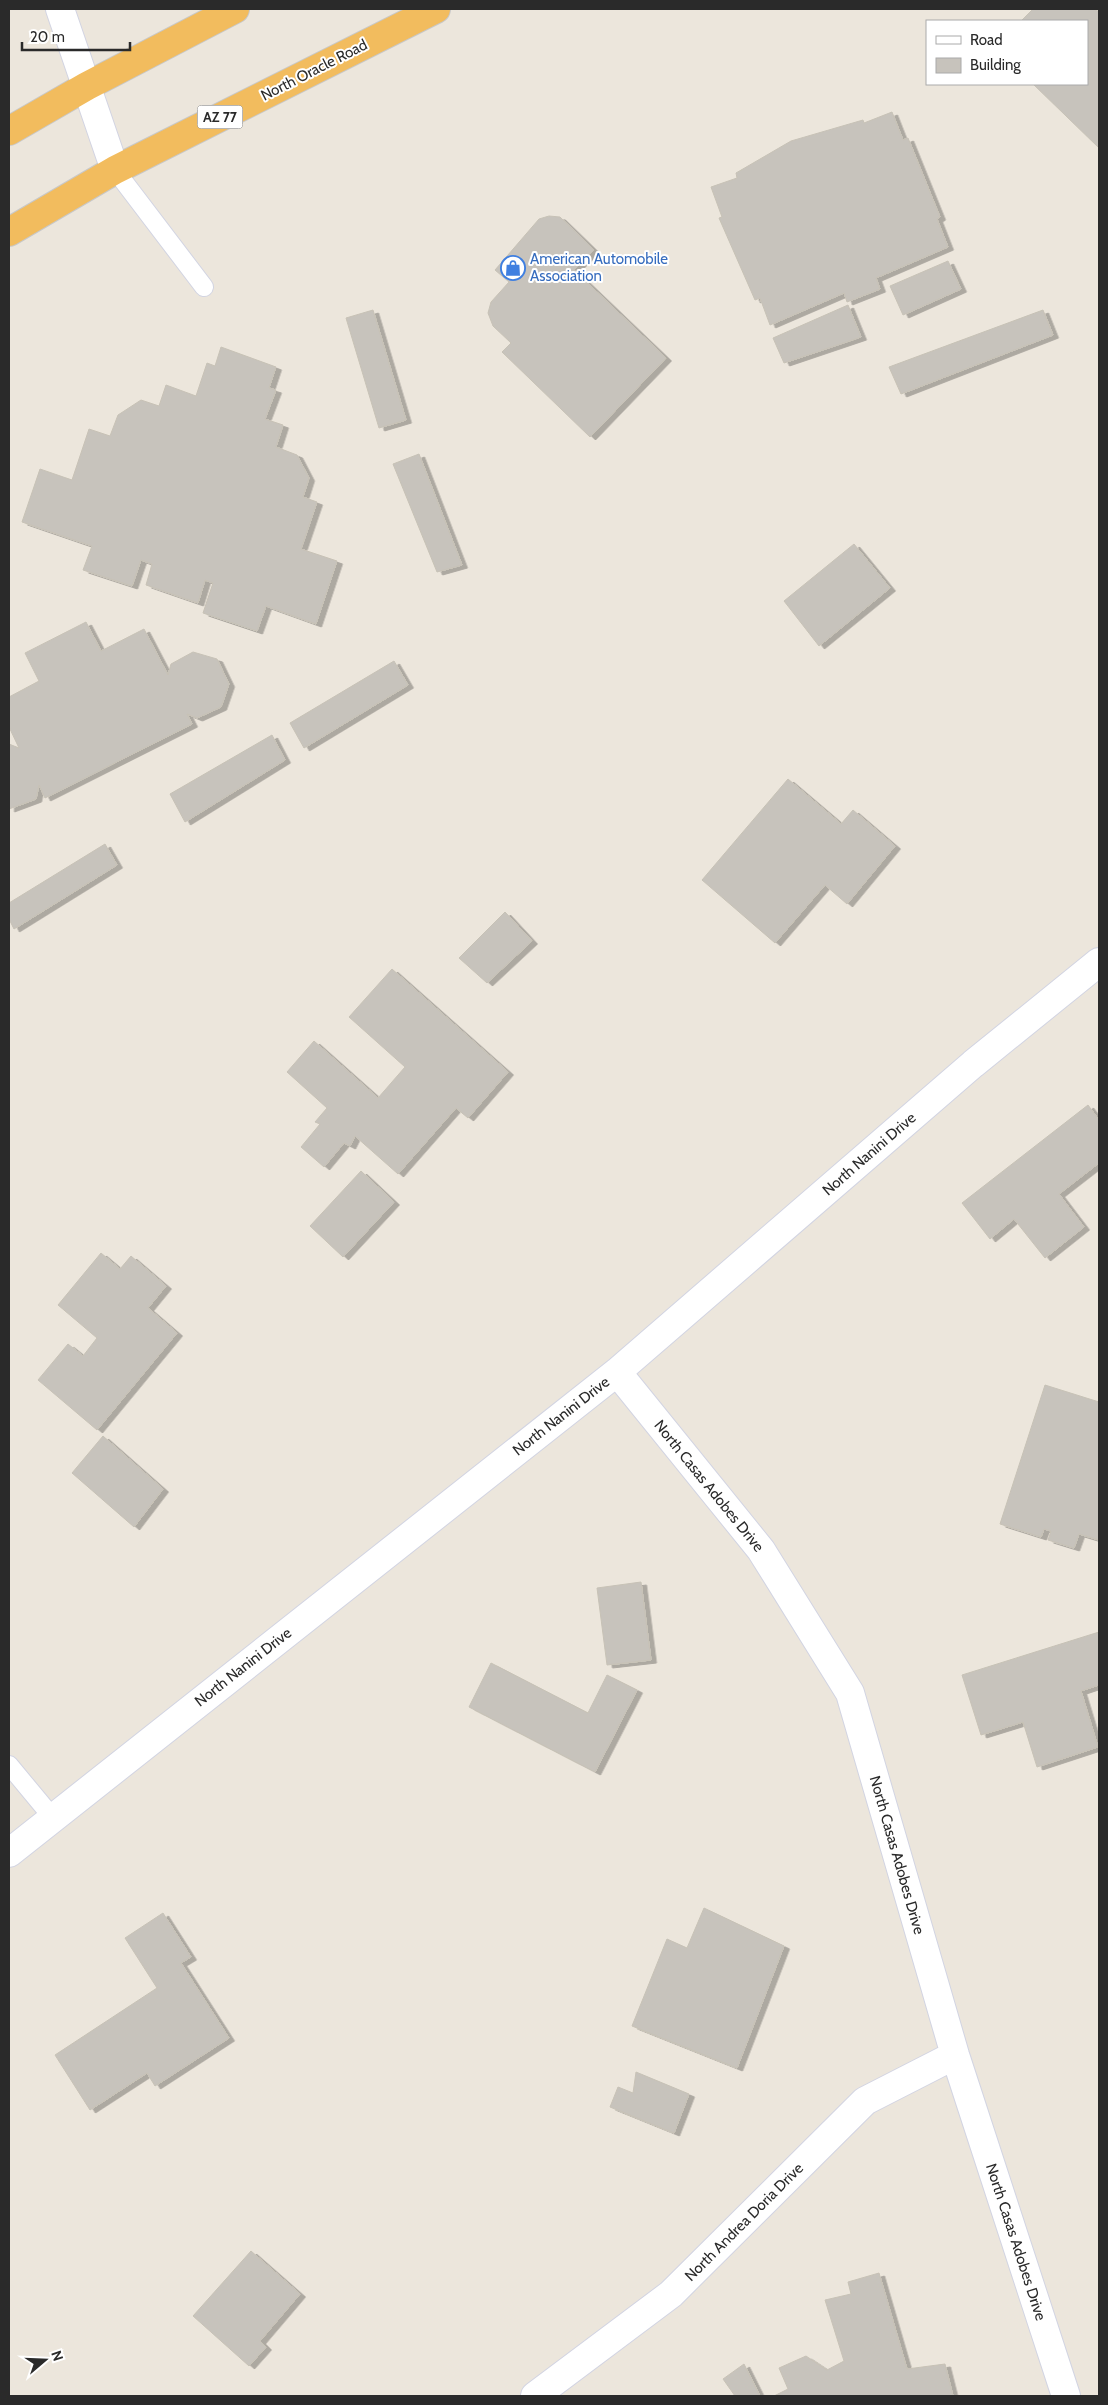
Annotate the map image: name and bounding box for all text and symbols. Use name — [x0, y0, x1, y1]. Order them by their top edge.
scale bar — [22, 20, 130, 52]
legend — [926, 20, 1088, 85]
text: 20 m — [30, 28, 65, 46]
text: Road — [970, 31, 1003, 49]
street label: North Oracle Road — [258, 35, 370, 105]
text: Building — [970, 56, 1021, 74]
road number: AZ 77 — [198, 105, 242, 128]
place label: American Automobile Association — [530, 250, 668, 285]
shop icon: American Automobile Association — [500, 255, 526, 281]
street label: North Nanini Drive — [819, 1108, 920, 1199]
street label: North Nanini Drive — [509, 1372, 613, 1459]
street label: North Casas Adobes Drive — [650, 1417, 768, 1556]
street label: North Nanini Drive — [191, 1623, 295, 1710]
street label: North Casas Adobes Drive — [866, 1774, 928, 1937]
street label: North Andrea Doria Drive — [681, 2159, 807, 2285]
street label: North Casas Adobes Drive — [982, 2161, 1050, 2323]
north arrow — [20, 2335, 70, 2385]
text: N — [47, 2348, 67, 2363]

